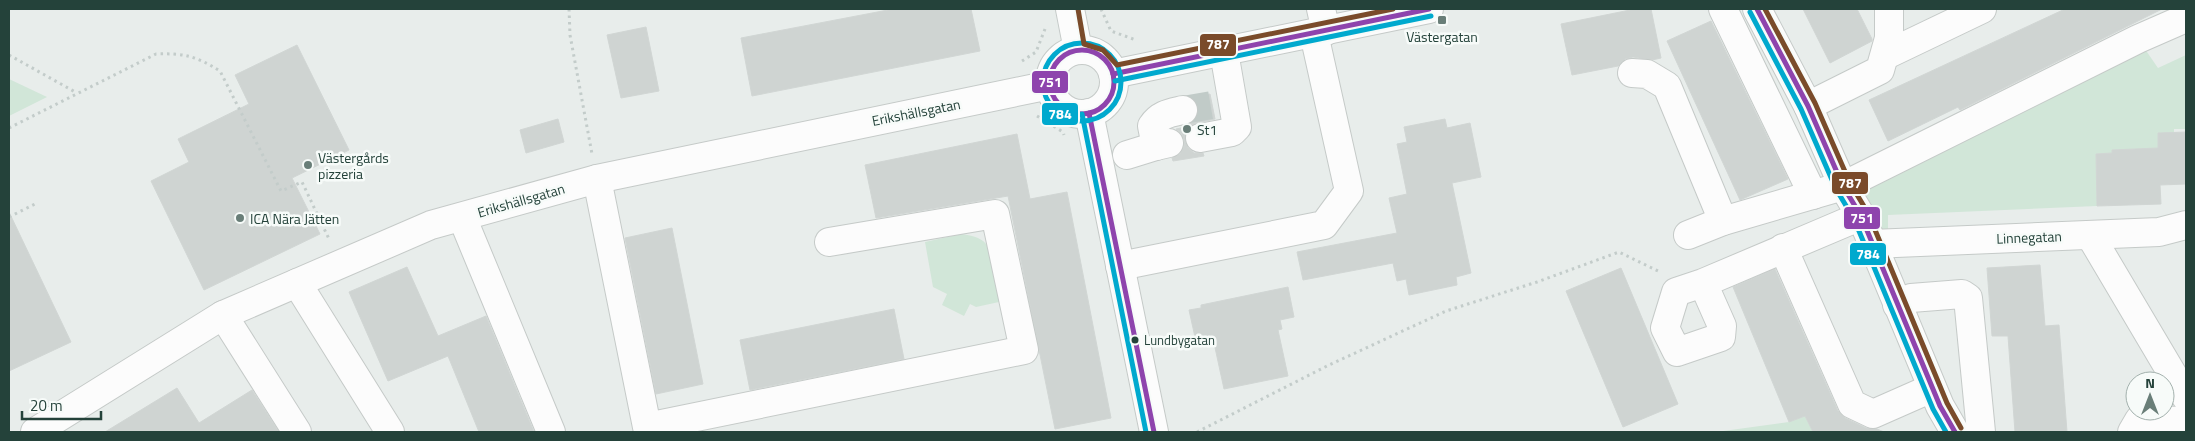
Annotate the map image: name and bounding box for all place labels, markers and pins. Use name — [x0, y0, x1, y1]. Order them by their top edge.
marker: Västergatan — [1436, 14, 1448, 26]
place label: Västergatan — [1406, 26, 1478, 47]
place label: St1 — [1197, 119, 1217, 140]
marker: St1 — [1181, 123, 1193, 135]
place label: Västergårds pizzeria — [318, 147, 389, 184]
marker: Västergårds pizzeria — [302, 159, 314, 171]
place label: ICA Nära Jätten — [250, 208, 339, 229]
marker: ICA Nära Jätten — [234, 212, 246, 224]
place label: Lundbygatan — [1144, 330, 1215, 350]
marker: Lundbygatan — [1130, 335, 1140, 345]

